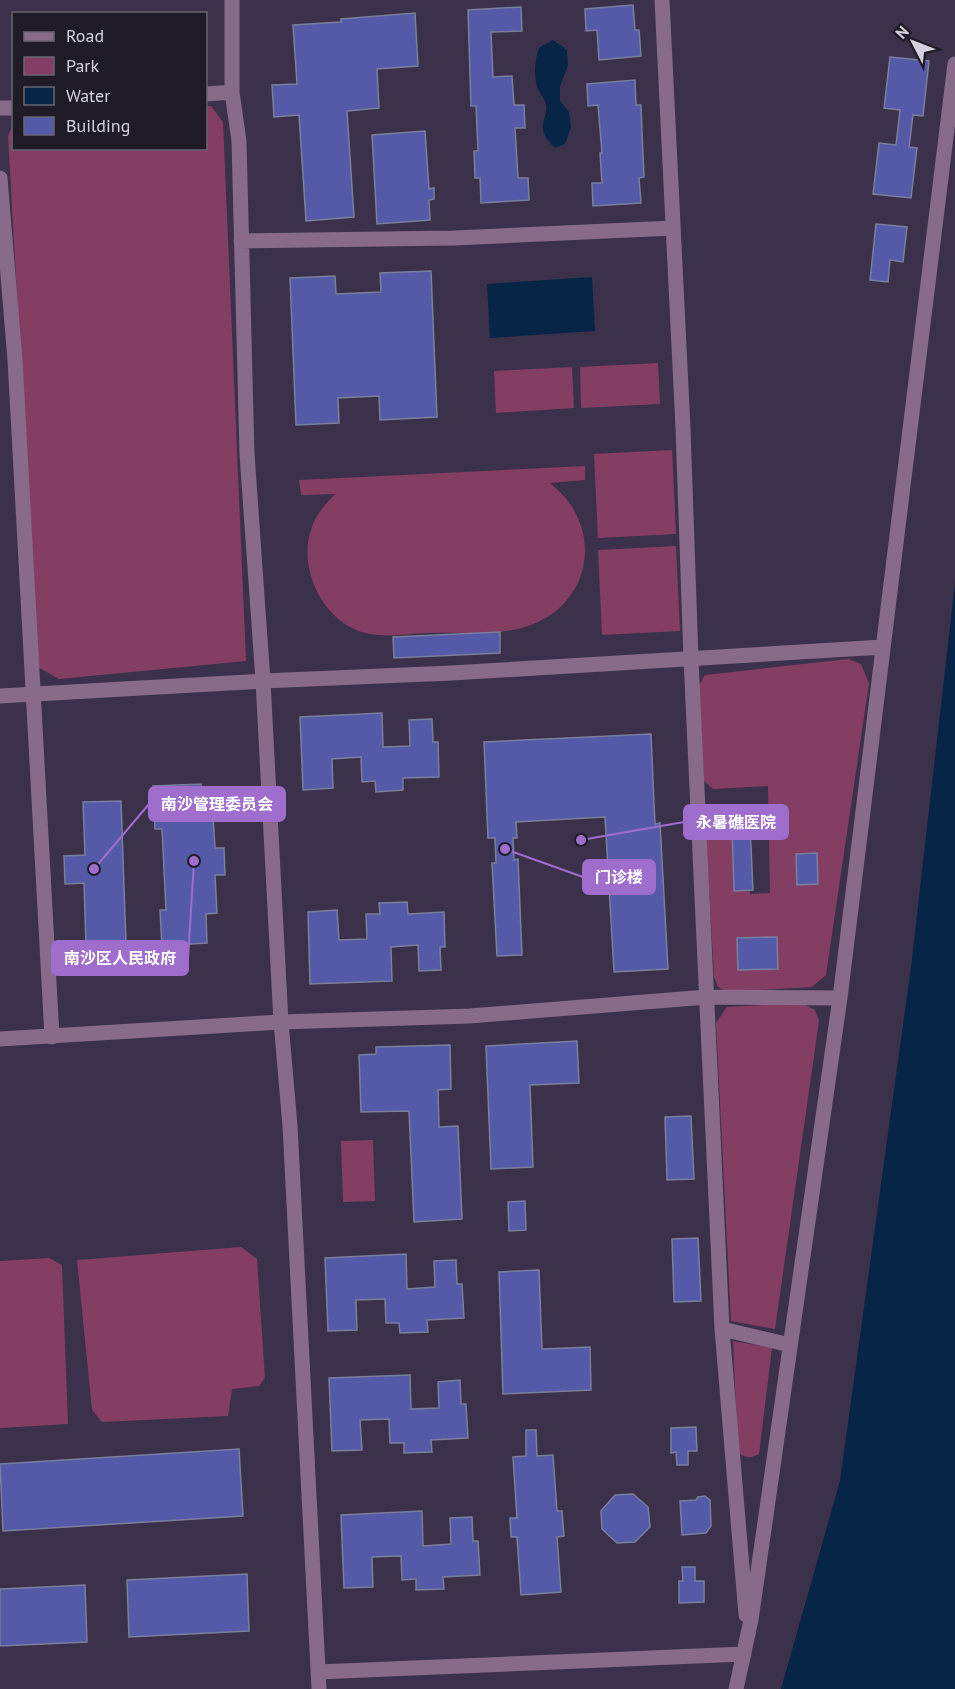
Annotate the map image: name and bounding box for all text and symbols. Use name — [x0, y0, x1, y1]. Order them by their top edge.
legend — [12, 12, 207, 150]
north arrow — [883, 12, 943, 72]
text: N — [891, 21, 913, 43]
text: Road — [66, 24, 104, 47]
text: Park — [66, 54, 99, 77]
text: Water — [66, 84, 110, 107]
text: Building — [66, 114, 130, 137]
callout: 南沙管理委员会 — [149, 787, 285, 821]
text: 南沙管理委员会 — [161, 794, 273, 814]
callout: 永暑礁医院 — [684, 805, 788, 839]
text: 永暑礁医院 — [696, 812, 776, 832]
callout: 门诊楼 — [583, 860, 655, 894]
text: 门诊楼 — [595, 867, 643, 887]
callout: 南沙区人民政府 — [52, 941, 188, 975]
text: 南沙区人民政府 — [64, 948, 176, 968]

